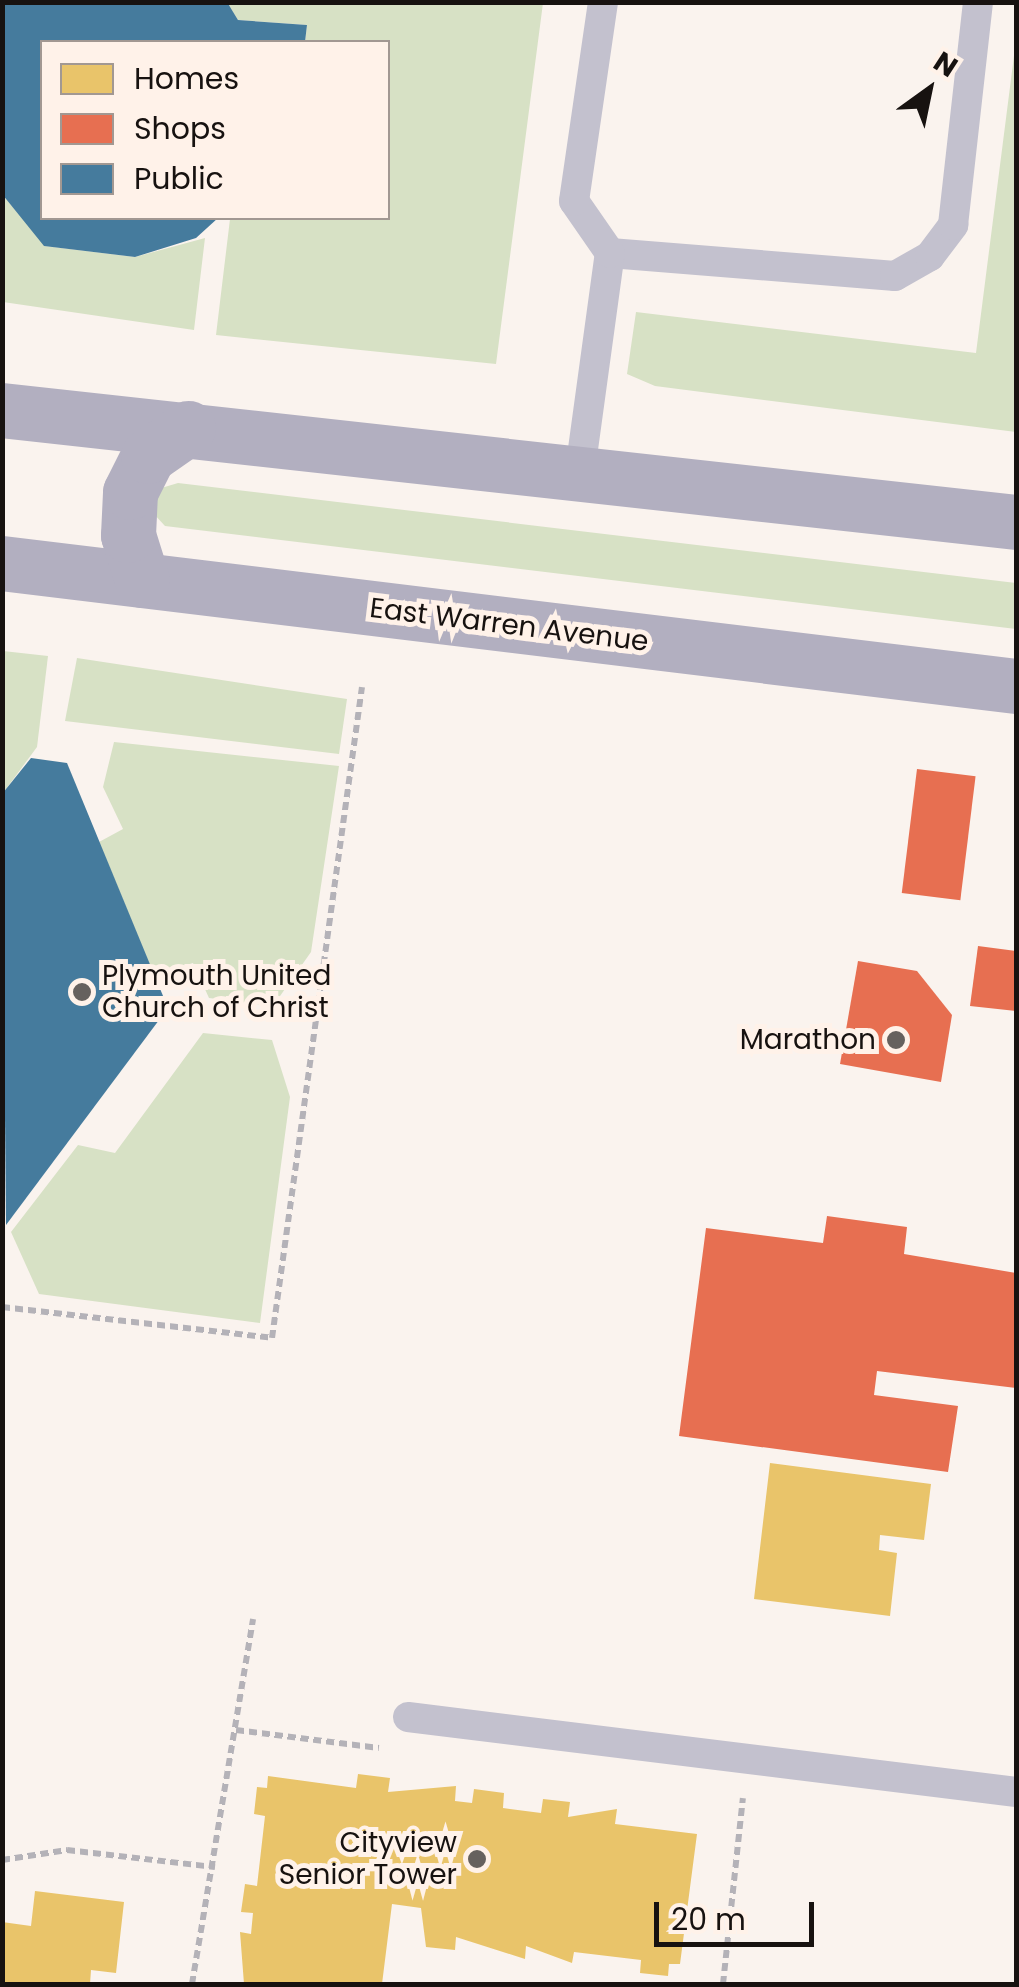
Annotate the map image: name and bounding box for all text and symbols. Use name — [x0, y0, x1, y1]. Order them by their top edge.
legend — [40, 40, 390, 220]
north arrow — [879, 40, 979, 140]
text: N — [926, 42, 965, 87]
text: Homes — [134, 57, 239, 100]
text: Shops — [134, 107, 226, 150]
text: Public — [134, 157, 224, 200]
street label: East Warren Avenue — [368, 591, 650, 659]
place label: Plymouth United Church of Christ — [102, 959, 331, 1025]
marker: Plymouth United Church of Christ — [71, 981, 93, 1003]
place label: Marathon — [740, 1023, 876, 1057]
marker: Marathon — [885, 1029, 907, 1051]
place label: Cityview Senior Tower — [279, 1826, 457, 1892]
marker: Cityview Senior Tower — [466, 1848, 488, 1870]
scale bar — [659, 1882, 819, 1944]
text: 20 m — [671, 1898, 746, 1941]

